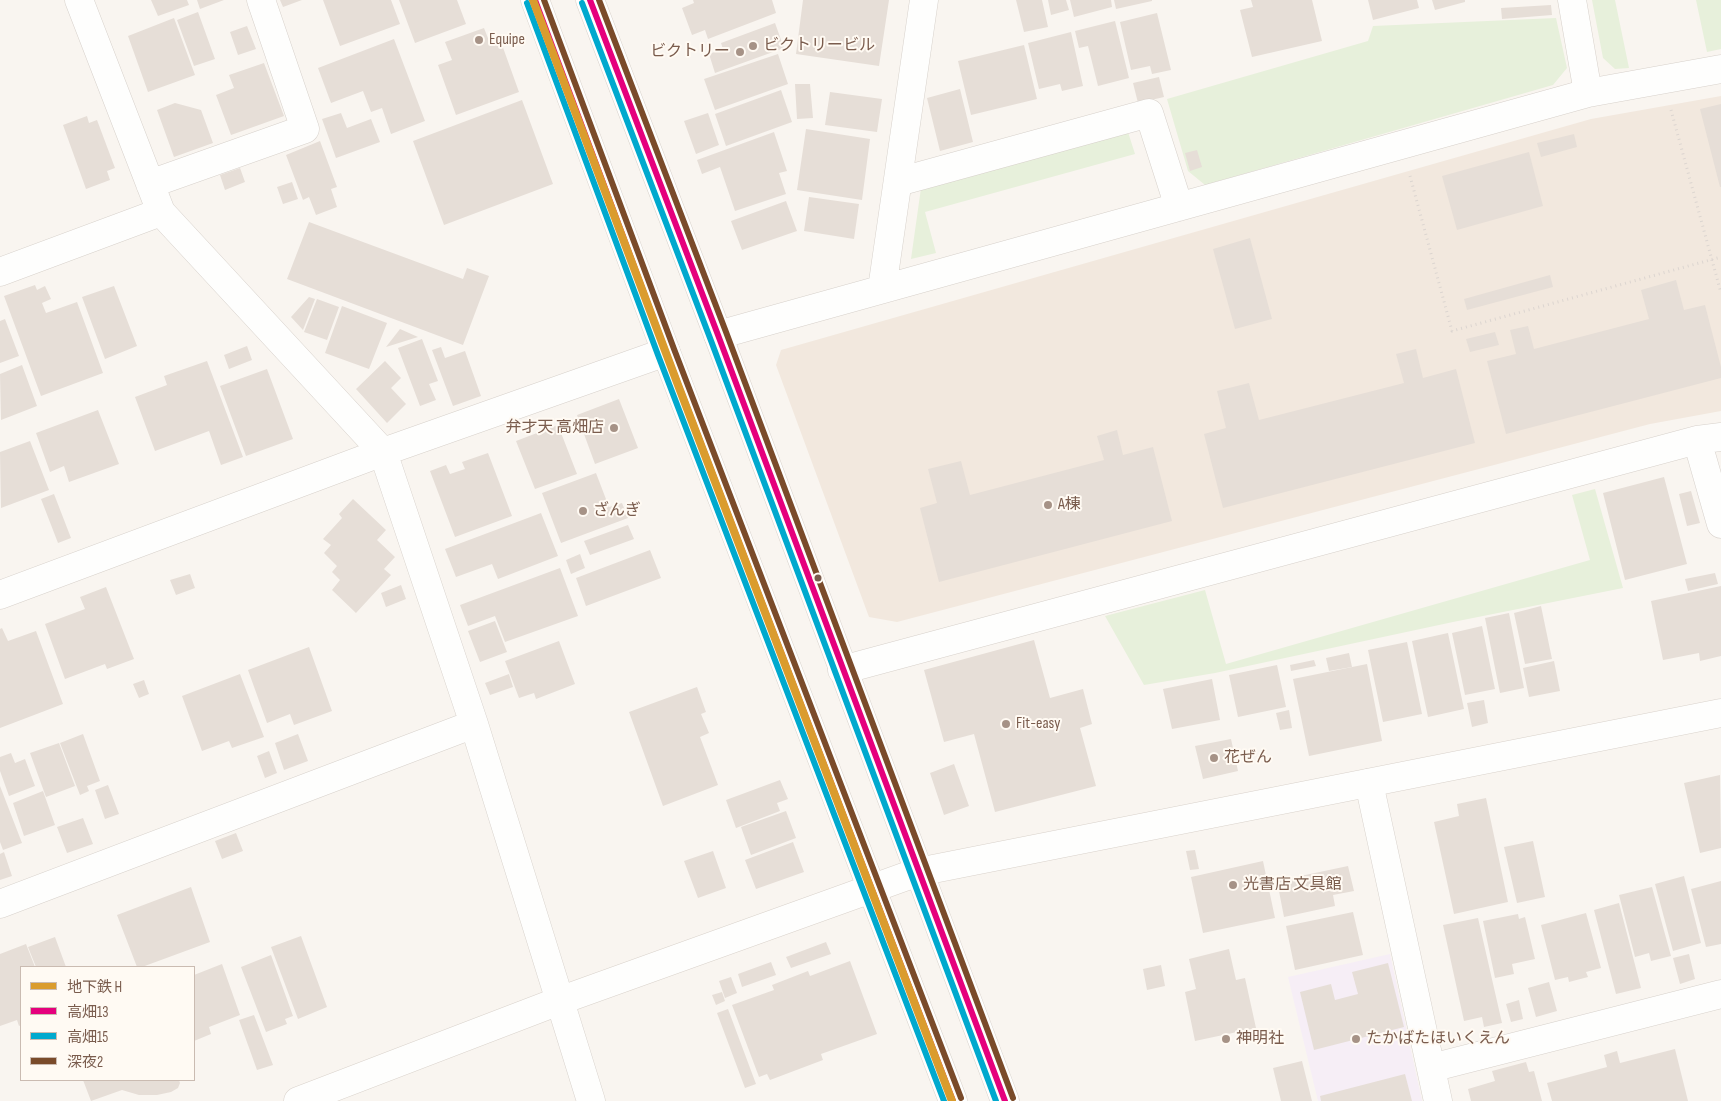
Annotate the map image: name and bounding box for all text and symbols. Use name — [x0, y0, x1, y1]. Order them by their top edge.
place label: Equipe — [489, 30, 525, 50]
marker: Equipe — [473, 34, 485, 46]
place label: ビクトリービル — [763, 36, 875, 56]
marker: ビクトリービル — [747, 40, 759, 52]
place label: ビクトリー — [650, 42, 730, 62]
marker: ビクトリー — [734, 46, 746, 58]
place label: 弁才天 高畑店 — [505, 418, 604, 438]
marker: 弁才天 高畑店 — [608, 422, 620, 434]
place label: A棟 — [1058, 495, 1081, 515]
marker: A棟 — [1042, 499, 1054, 511]
place label: ざんぎ — [593, 501, 641, 521]
marker: ざんぎ — [577, 505, 589, 517]
unlabelled marker — [813, 573, 823, 583]
place label: Fit-easy — [1016, 714, 1060, 734]
marker: Fit-easy — [1000, 718, 1012, 730]
place label: 花ぜん — [1224, 748, 1272, 768]
marker: 花ぜん — [1208, 752, 1220, 764]
place label: 光書店 文具館 — [1243, 875, 1342, 895]
marker: 光書店 文具館 — [1227, 879, 1239, 891]
legend — [20, 966, 195, 1081]
text: 地下鉄 H — [67, 978, 122, 997]
text: 高畑13 — [67, 1003, 109, 1022]
text: 高畑15 — [67, 1028, 108, 1047]
place label: 神明社 — [1236, 1029, 1284, 1049]
place label: たかばたほいくえん — [1366, 1029, 1510, 1049]
marker: 神明社 — [1220, 1033, 1232, 1045]
marker: たかばたほいくえん — [1350, 1033, 1362, 1045]
text: 深夜2 — [67, 1053, 103, 1072]

